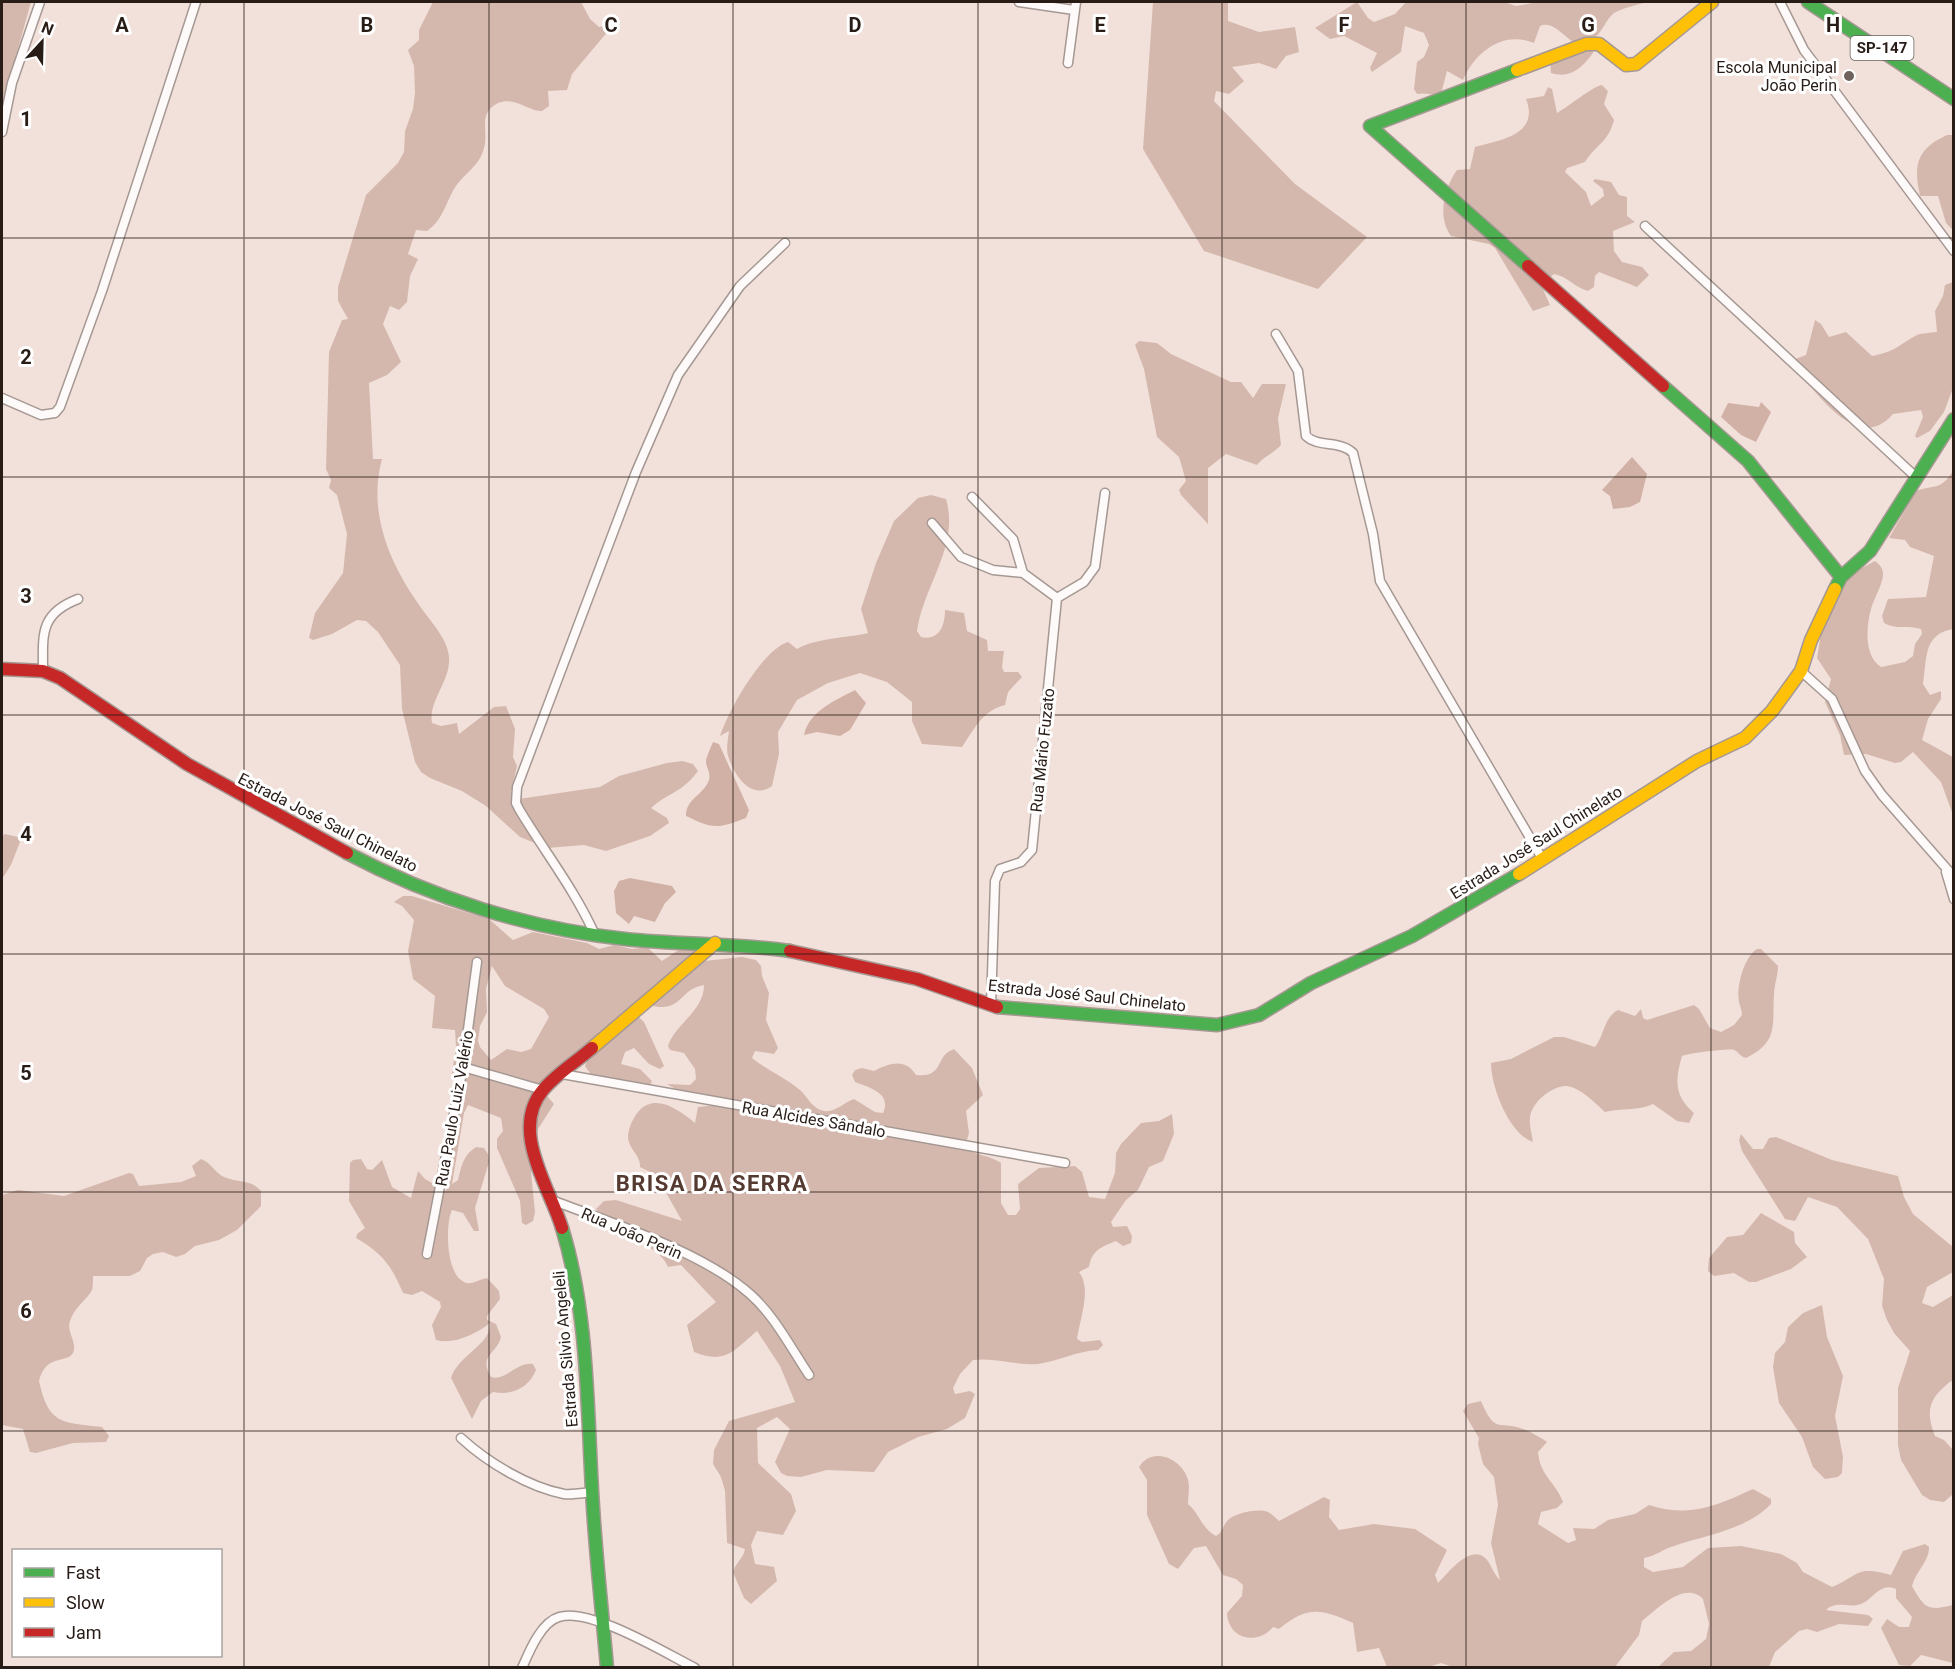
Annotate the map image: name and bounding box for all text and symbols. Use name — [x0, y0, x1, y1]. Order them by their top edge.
north arrow — [12, 12, 72, 72]
text: A — [115, 13, 129, 37]
text: B — [361, 13, 373, 37]
text: C — [604, 13, 618, 37]
text: D — [849, 13, 862, 37]
text: E — [1094, 13, 1106, 37]
text: F — [1339, 13, 1350, 37]
text: G — [1581, 13, 1595, 37]
text: H — [1826, 13, 1840, 37]
text: N — [39, 18, 56, 39]
road number: SP-147 — [1850, 36, 1914, 60]
place label: Escola Municipal João Perin — [1716, 58, 1837, 95]
marker: Escola Municipal João Perin — [1842, 69, 1856, 83]
text: 1 — [20, 107, 32, 131]
text: 2 — [20, 345, 32, 369]
text: 3 — [20, 584, 32, 608]
street label: Rua Mário Fuzato — [1027, 687, 1058, 813]
street label: Estrada José Saul Chinelato — [235, 769, 421, 876]
street label: Estrada José Saul Chinelato — [1447, 782, 1626, 903]
text: 4 — [20, 822, 32, 846]
street label: Estrada José Saul Chinelato — [987, 976, 1187, 1015]
street label: Rua Paulo Luiz Valério — [431, 1029, 478, 1188]
text: 5 — [20, 1061, 32, 1085]
street label: Rua Alcides Sândalo — [741, 1098, 887, 1141]
district label: BRISA DA SERRA — [616, 1171, 808, 1196]
street label: Rua João Perin — [579, 1204, 685, 1263]
street label: Estrada Silvio Angeleli — [549, 1270, 582, 1428]
text: 6 — [20, 1299, 32, 1323]
legend — [12, 1549, 222, 1657]
text: Fast — [66, 1562, 101, 1583]
text: Slow — [66, 1592, 105, 1613]
text: Jam — [66, 1622, 102, 1643]

